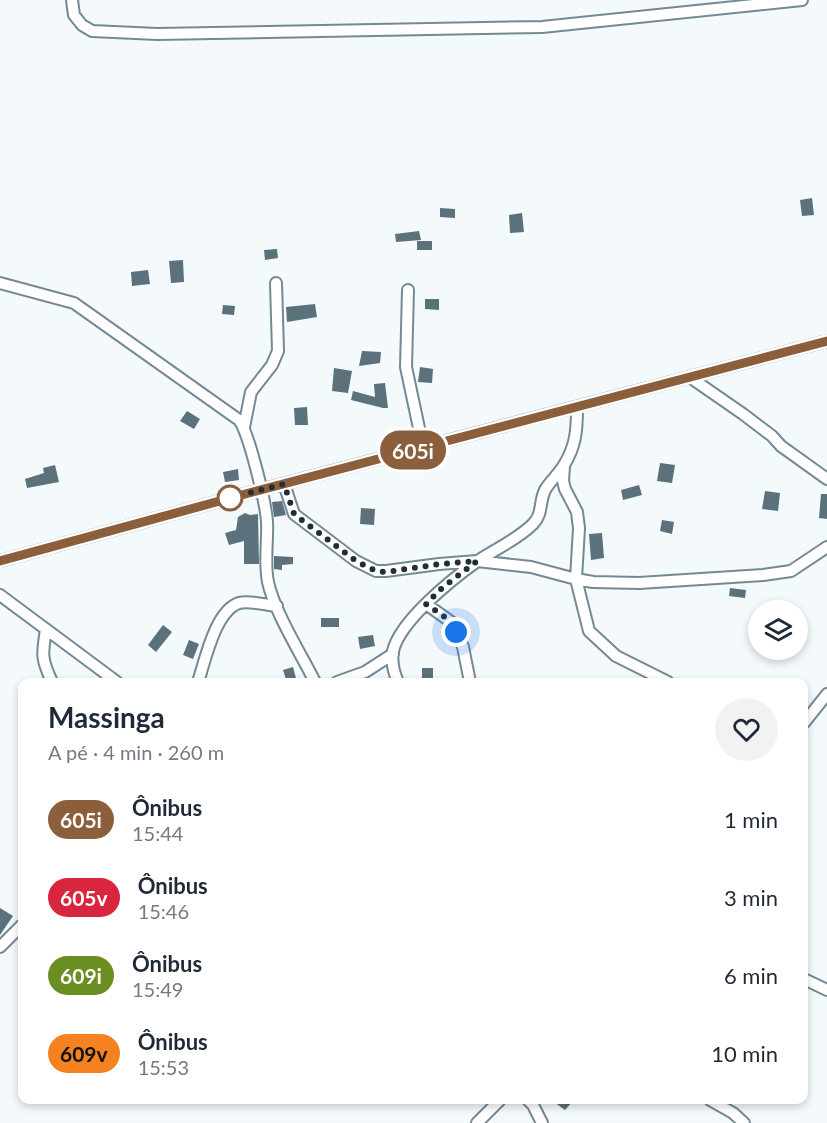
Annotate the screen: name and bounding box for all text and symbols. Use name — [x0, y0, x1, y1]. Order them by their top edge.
line badge: 605i — [371, 430, 455, 470]
text: 605i — [392, 438, 434, 463]
unlabelled marker — [217, 485, 243, 511]
map controls — [748, 600, 808, 660]
button: layers — [748, 600, 808, 660]
your location — [441, 617, 471, 647]
button: heart — [715, 698, 778, 761]
text: Massinga — [48, 700, 165, 734]
text: A pé · 4 min · 260 m — [48, 740, 224, 764]
text: Ônibus — [132, 794, 202, 821]
text: 1 min — [724, 806, 778, 833]
text: 605i — [60, 807, 102, 832]
text: 15:44 — [132, 821, 183, 845]
text: Ônibus — [138, 872, 208, 899]
text: 3 min — [724, 884, 778, 911]
text: 605v — [60, 885, 108, 910]
text: 15:46 — [138, 899, 189, 923]
text: Ônibus — [132, 950, 202, 977]
text: 6 min — [724, 962, 778, 989]
text: 609i — [60, 963, 102, 988]
text: 15:49 — [132, 977, 183, 1001]
text: Ônibus — [138, 1028, 208, 1055]
text: 10 min — [711, 1040, 778, 1067]
text: 609v — [60, 1041, 108, 1066]
text: 15:53 — [138, 1055, 189, 1079]

